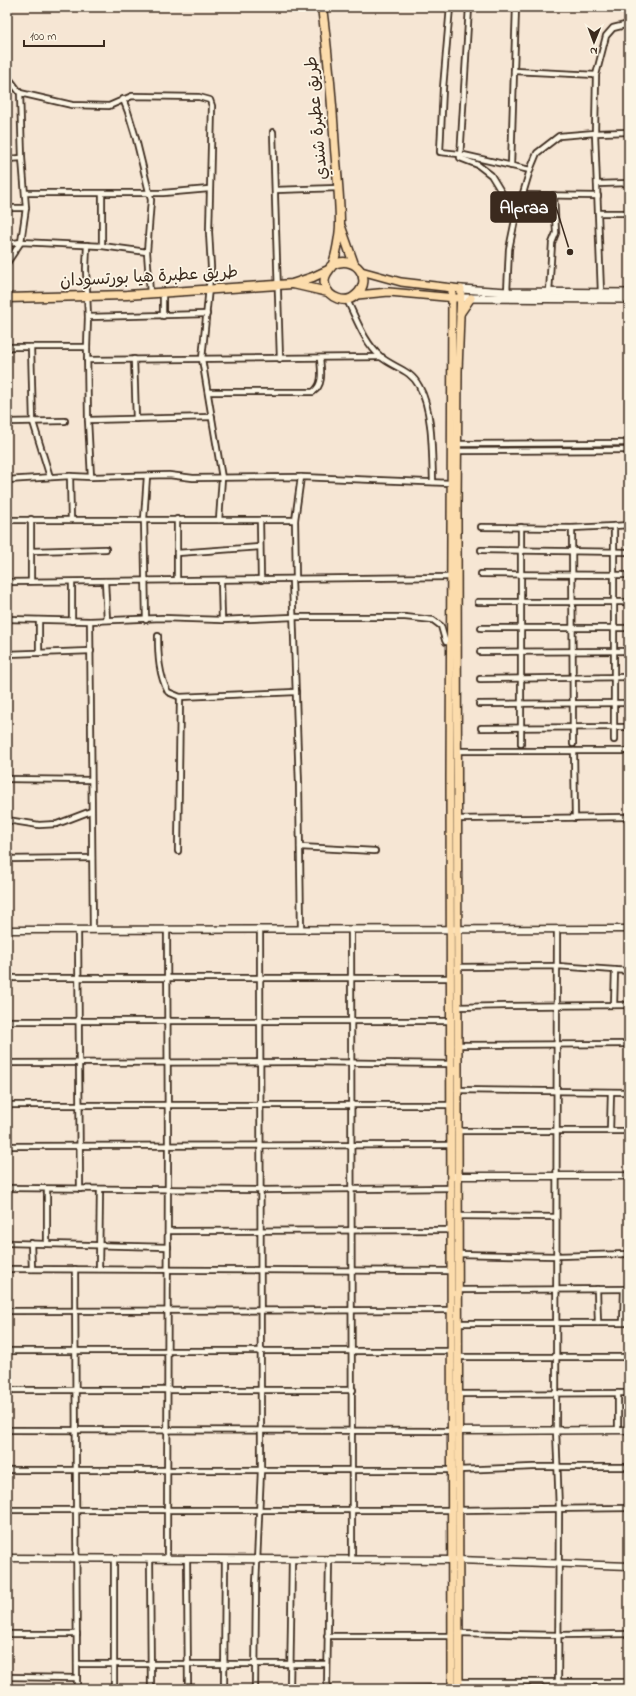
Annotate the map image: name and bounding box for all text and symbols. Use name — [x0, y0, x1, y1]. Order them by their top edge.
scale bar — [24, 22, 104, 48]
north arrow — [574, 22, 614, 62]
text: 100 m — [30, 28, 57, 46]
text: N — [590, 43, 598, 59]
street label: طريق عطبرة شندي — [299, 55, 335, 181]
callout: Alpraa — [491, 192, 556, 222]
text: Alpraa — [500, 196, 549, 222]
street label: طريق عطبرة هيا بورتسودان — [59, 260, 239, 294]

